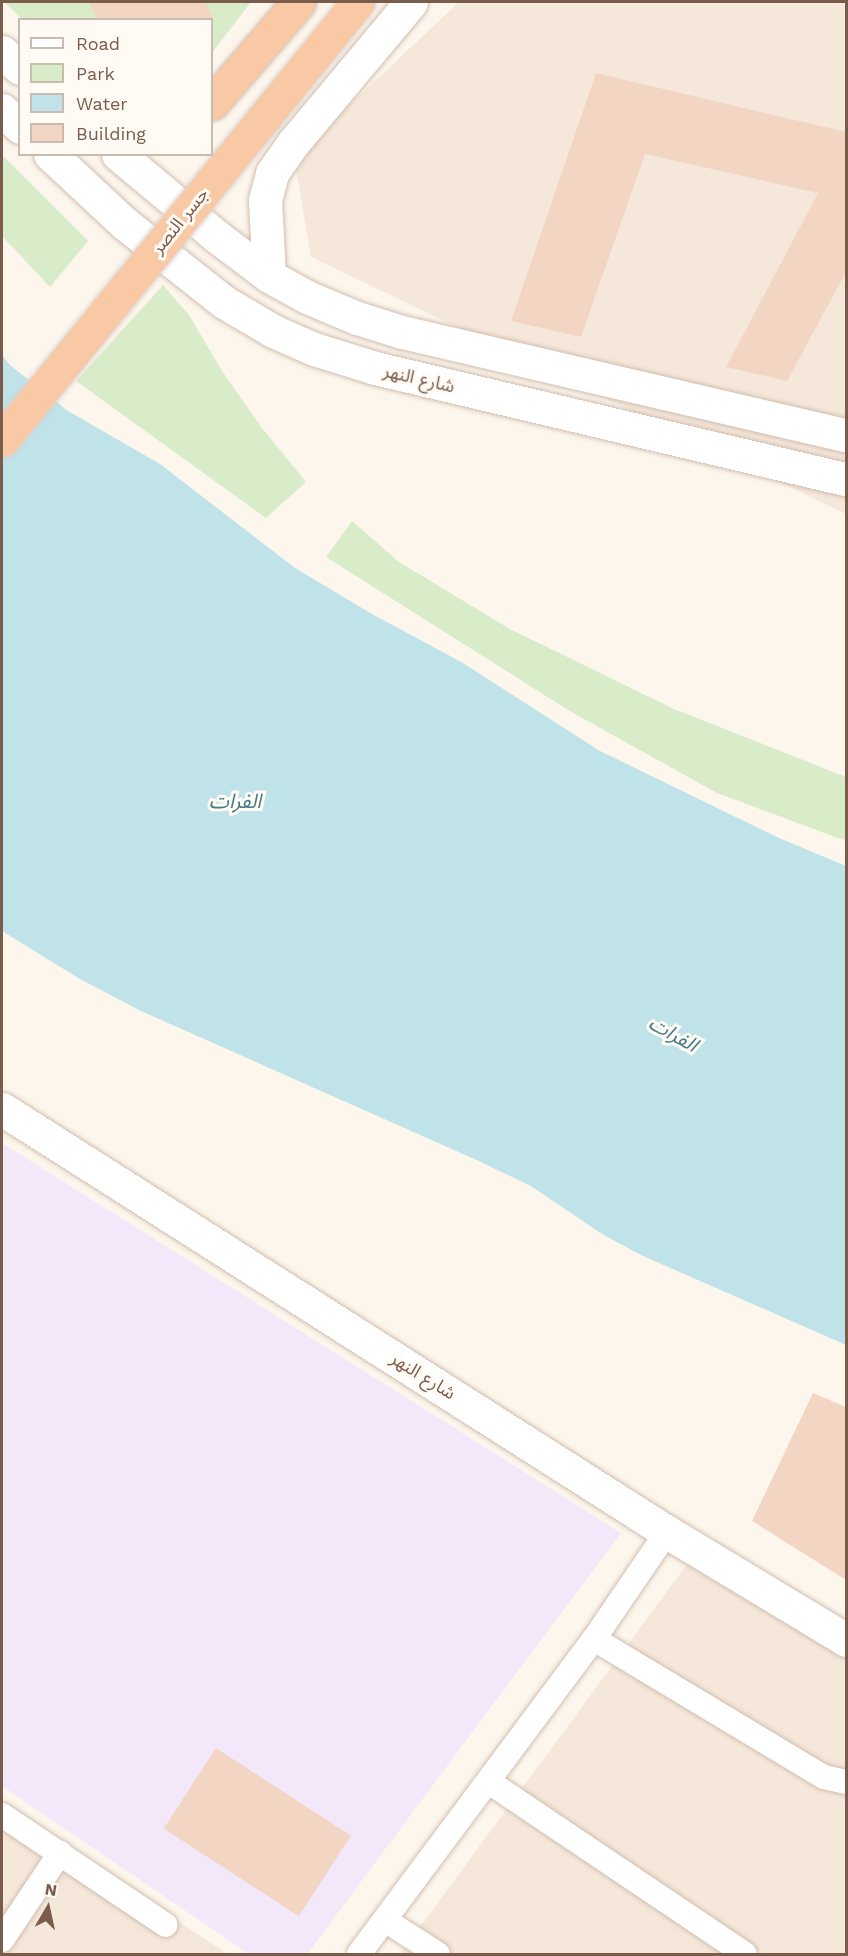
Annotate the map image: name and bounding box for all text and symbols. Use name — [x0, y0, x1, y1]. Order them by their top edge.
legend — [18, 18, 213, 156]
text: Road — [76, 33, 120, 54]
text: Park — [76, 63, 115, 84]
text: Water — [76, 93, 128, 114]
text: Building — [76, 123, 146, 144]
street label: جسر النصر — [147, 184, 213, 258]
street label: شارع النهر — [381, 360, 457, 398]
water label: الفرات — [209, 789, 261, 813]
water label: الفرات — [644, 1011, 702, 1057]
street label: شارع النهر — [386, 1348, 460, 1404]
north arrow — [18, 1878, 78, 1938]
text: N — [44, 1879, 58, 1900]

